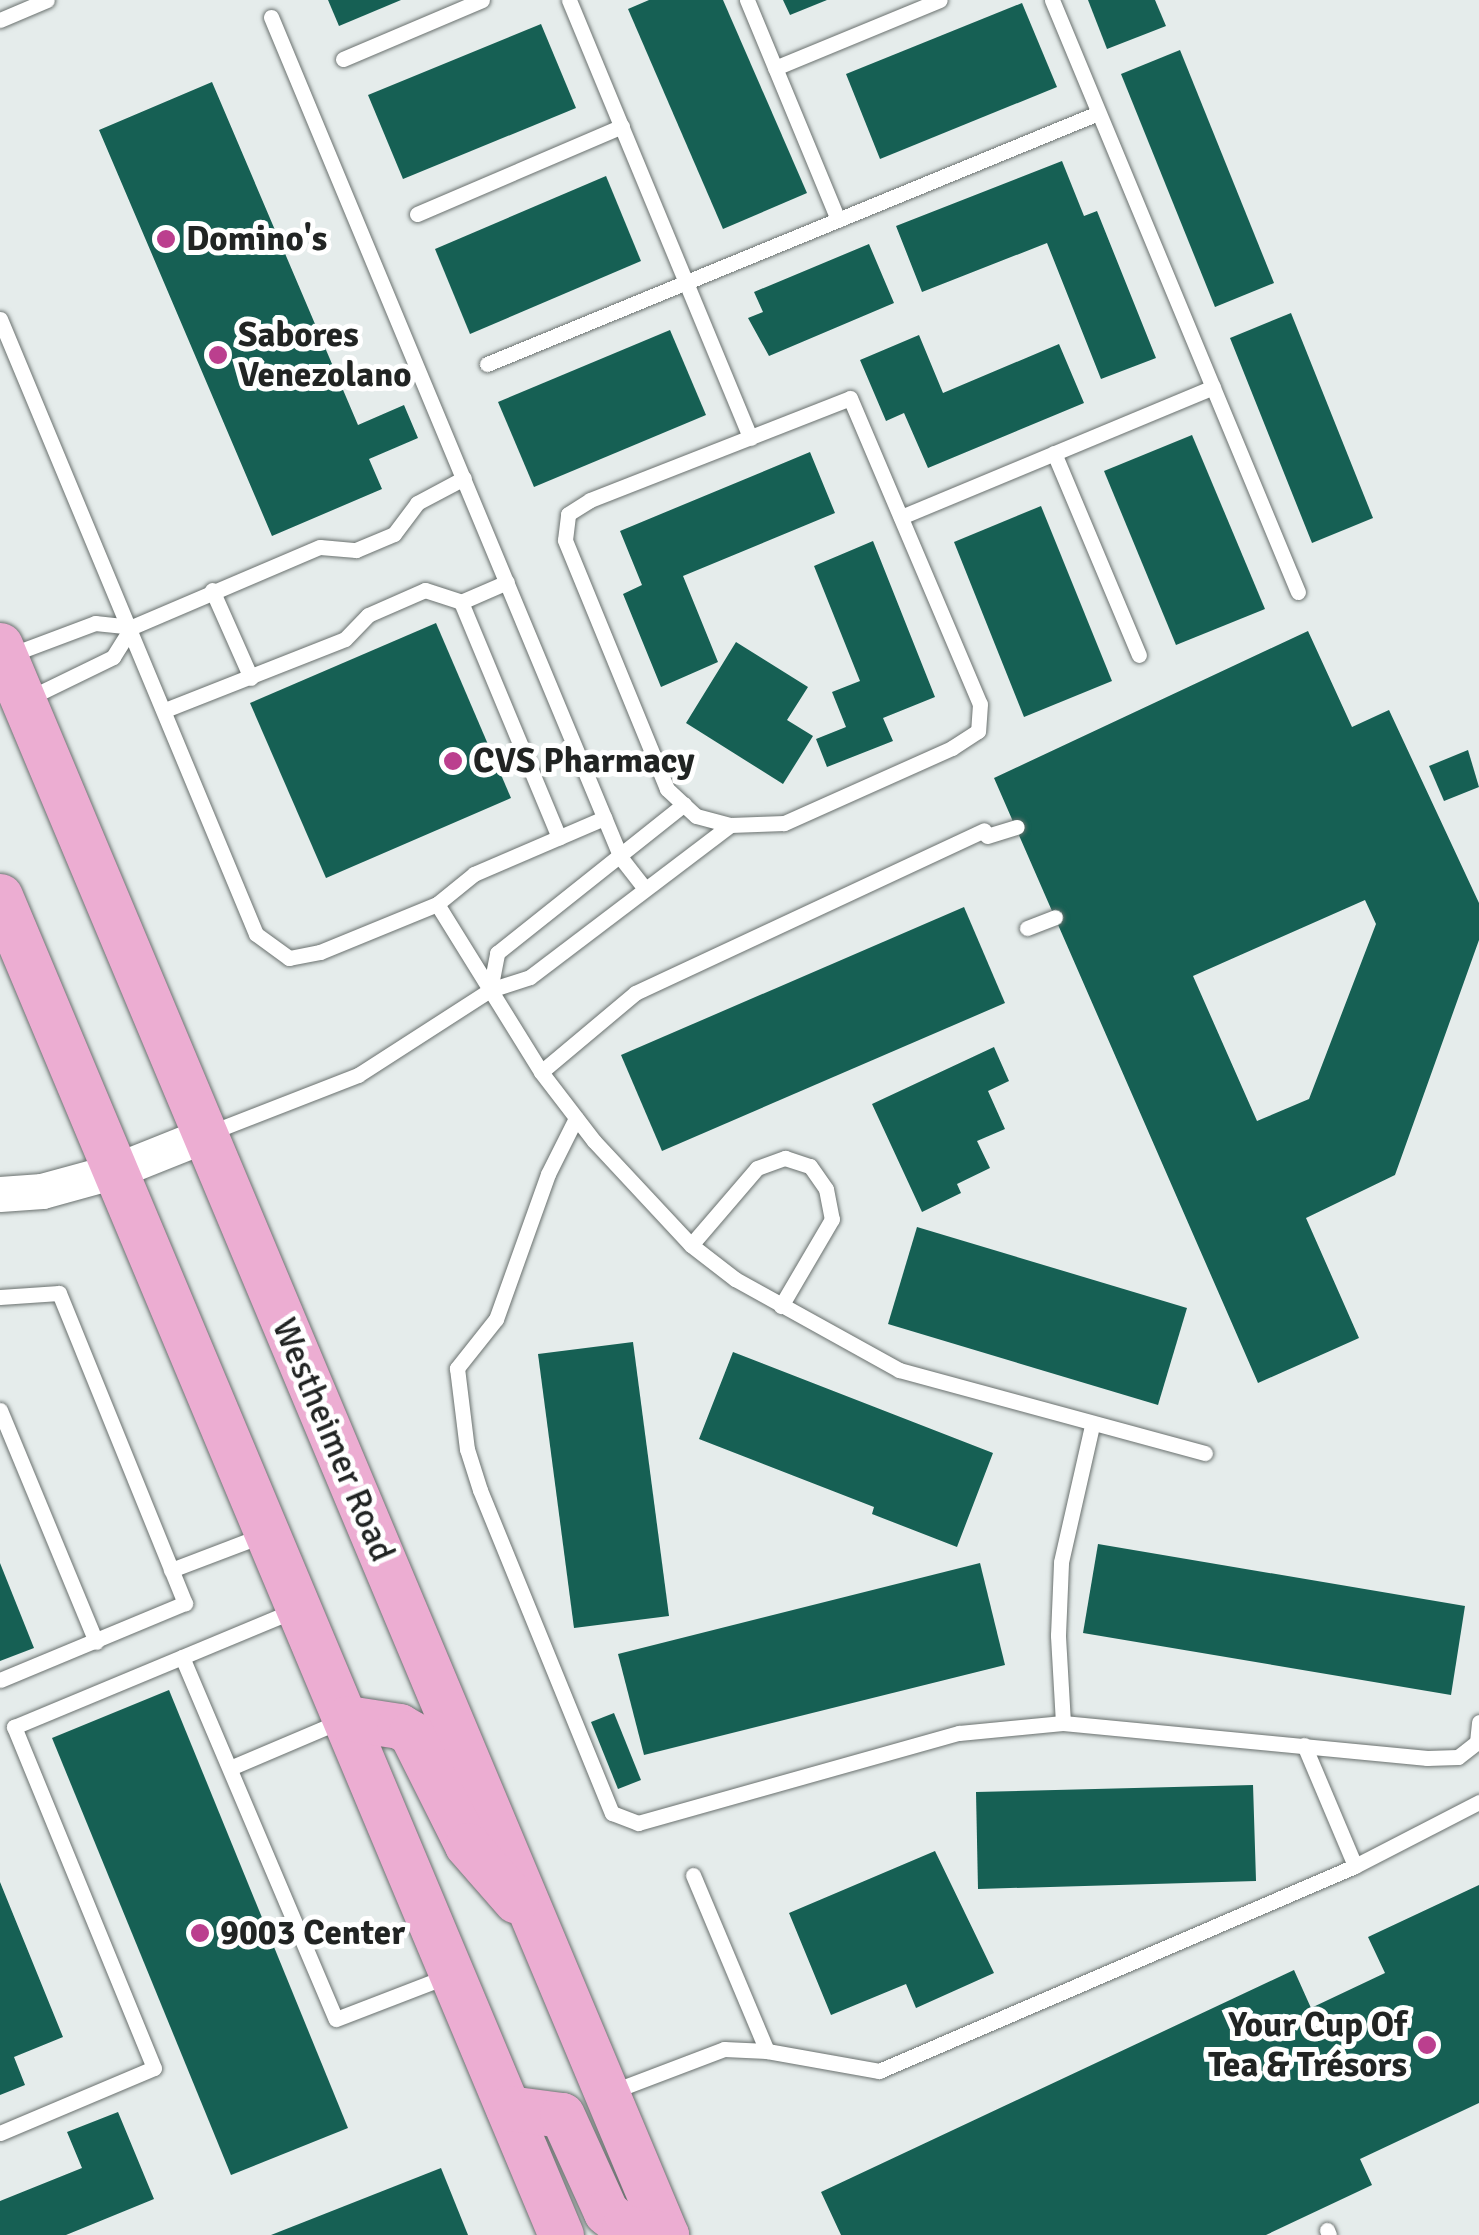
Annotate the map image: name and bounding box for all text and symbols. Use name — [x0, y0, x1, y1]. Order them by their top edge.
place label: Domino's — [186, 218, 327, 260]
marker: Domino's — [155, 228, 177, 250]
place label: Sabores Venezolano — [238, 314, 412, 396]
marker: Sabores Venezolano — [207, 344, 229, 366]
place label: CVS Pharmacy — [473, 740, 695, 782]
marker: CVS Pharmacy — [442, 750, 464, 772]
street label: Westheimer Road — [263, 1312, 403, 1568]
place label: 9003 Center — [220, 1912, 405, 1954]
marker: 9003 Center — [189, 1922, 211, 1944]
place label: Your Cup Of Tea & Trésors — [1208, 2004, 1407, 2086]
marker: Your Cup Of Tea & Trésors — [1416, 2034, 1438, 2056]

